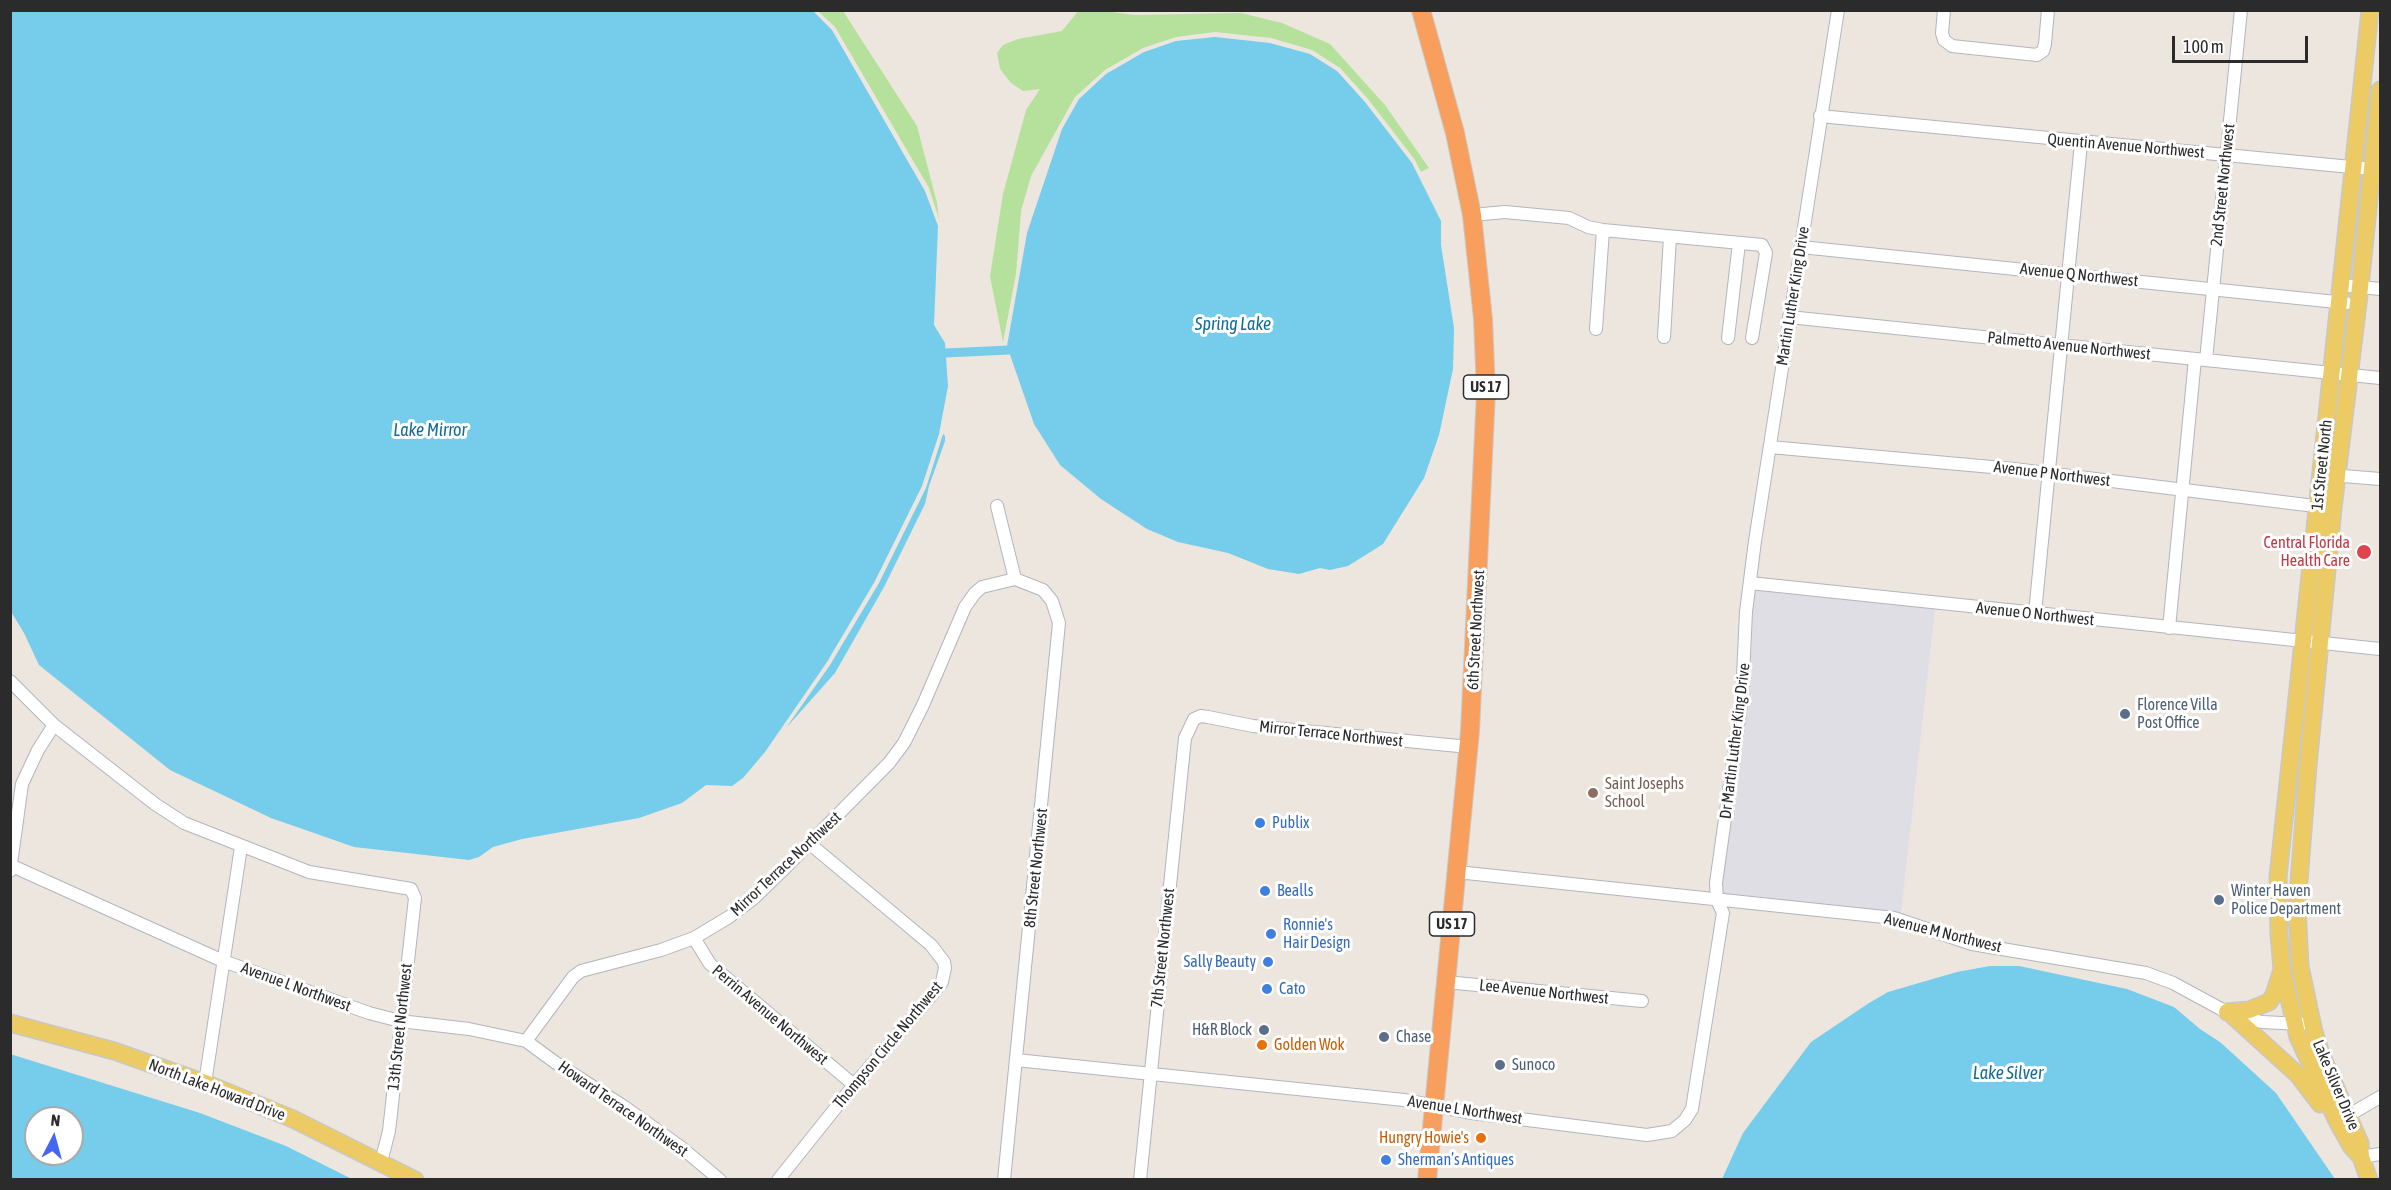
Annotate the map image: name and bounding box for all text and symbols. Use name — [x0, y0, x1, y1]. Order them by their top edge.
scale bar — [2175, 24, 2312, 62]
text: 100 m — [2183, 36, 2224, 57]
street label: 2nd Street Northwest — [2207, 123, 2239, 247]
street label: Quentin Avenue Northwest — [2047, 130, 2205, 162]
street label: Martin Luther King Drive — [1773, 225, 1813, 367]
street label: Avenue Q Northwest — [2019, 259, 2139, 291]
water label: Spring Lake — [1195, 313, 1271, 335]
street label: Palmetto Avenue Northwest — [1986, 328, 2152, 364]
road number: US 17 — [1464, 375, 1508, 399]
water label: Lake Mirror — [393, 419, 467, 441]
street label: 1st Street North — [2308, 419, 2336, 511]
street label: Avenue P Northwest — [1993, 457, 2111, 491]
place label: Central Florida Health Care — [2263, 533, 2350, 571]
marker: Central Florida Health Care — [2355, 543, 2373, 561]
street label: 6th Street Northwest — [1463, 569, 1489, 691]
street label: Avenue O Northwest — [1975, 598, 2095, 630]
street label: Dr Martin Luther King Drive — [1716, 662, 1754, 820]
place label: Florence Villa Post Office — [2137, 695, 2218, 733]
marker: Florence Villa Post Office — [2118, 707, 2132, 721]
street label: Mirror Terrace Northwest — [1258, 717, 1404, 751]
place label: Saint Josephs School — [1605, 774, 1684, 812]
marker: Saint Josephs School — [1586, 786, 1600, 800]
street label: 8th Street Northwest — [1020, 807, 1052, 929]
street label: Mirror Terrace Northwest — [727, 808, 845, 920]
place label: Publix — [1272, 813, 1310, 833]
marker: Publix — [1253, 816, 1267, 830]
place label: Bealls — [1277, 881, 1313, 901]
place label: Winter Haven Police Department — [2231, 881, 2341, 919]
marker: Bealls — [1258, 884, 1272, 898]
street label: 7th Street Northwest — [1147, 887, 1179, 1009]
marker: Winter Haven Police Department — [2212, 893, 2226, 907]
street label: Avenue M Northwest — [1882, 909, 2004, 957]
road number: US 17 — [1430, 912, 1474, 936]
place label: Ronnie's Hair Design — [1283, 915, 1351, 953]
marker: Ronnie's Hair Design — [1264, 927, 1278, 941]
place label: Sally Beauty — [1184, 952, 1256, 972]
marker: Sally Beauty — [1261, 955, 1275, 969]
street label: Avenue L Northwest — [238, 958, 354, 1016]
street label: Perrin Avenue Northwest — [708, 961, 832, 1069]
street label: 13th Street Northwest — [384, 962, 416, 1092]
street label: Lee Avenue Northwest — [1478, 976, 1610, 1008]
street label: Thompson Circle Northwest — [829, 978, 947, 1112]
place label: Cato — [1279, 979, 1306, 999]
marker: Cato — [1260, 982, 1274, 996]
place label: H&R Block — [1192, 1020, 1252, 1040]
marker: H&R Block — [1257, 1023, 1271, 1037]
place label: Chase — [1396, 1027, 1431, 1047]
marker: Chase — [1377, 1030, 1391, 1044]
place label: Golden Wok — [1274, 1035, 1345, 1055]
street label: Lake Silver Drive — [2308, 1037, 2364, 1133]
marker: Golden Wok — [1255, 1038, 1269, 1052]
street label: North Lake Howard Drive — [146, 1055, 288, 1125]
place label: Sunoco — [1512, 1055, 1555, 1075]
street label: Howard Terrace Northwest — [554, 1057, 692, 1161]
marker: Sunoco — [1493, 1058, 1507, 1072]
water label: Lake Silver — [1973, 1062, 2043, 1084]
street label: Avenue L Northwest — [1406, 1091, 1524, 1129]
north arrow — [24, 1106, 84, 1166]
text: N — [50, 1111, 61, 1130]
place label: Hungry Howie's — [1379, 1128, 1469, 1148]
marker: Hungry Howie's — [1474, 1131, 1488, 1145]
place label: Sherman’s Antiques — [1398, 1150, 1514, 1170]
marker: Sherman’s Antiques — [1379, 1153, 1393, 1167]

